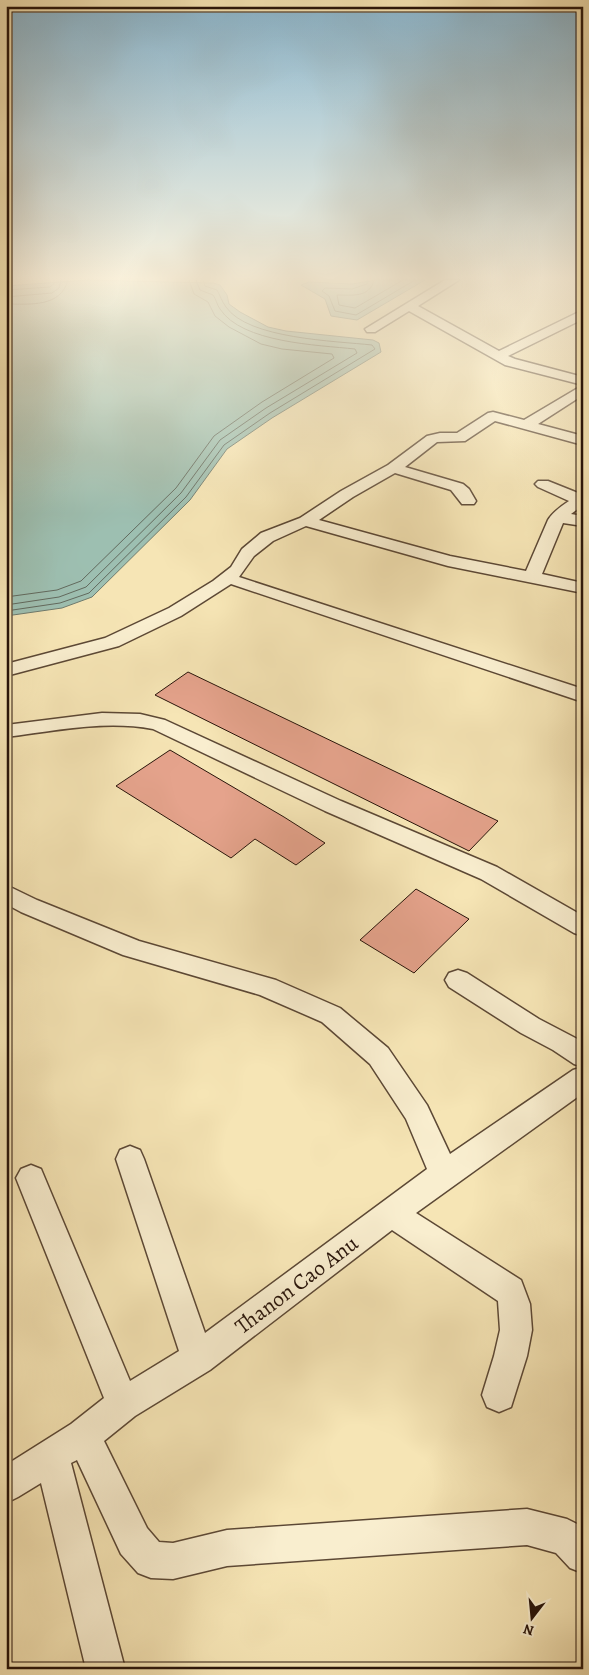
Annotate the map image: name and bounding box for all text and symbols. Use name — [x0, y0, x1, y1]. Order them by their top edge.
street label: Thanon Cao Anu — [229, 1228, 364, 1341]
north arrow — [506, 1592, 556, 1642]
text: N — [521, 1619, 536, 1641]

